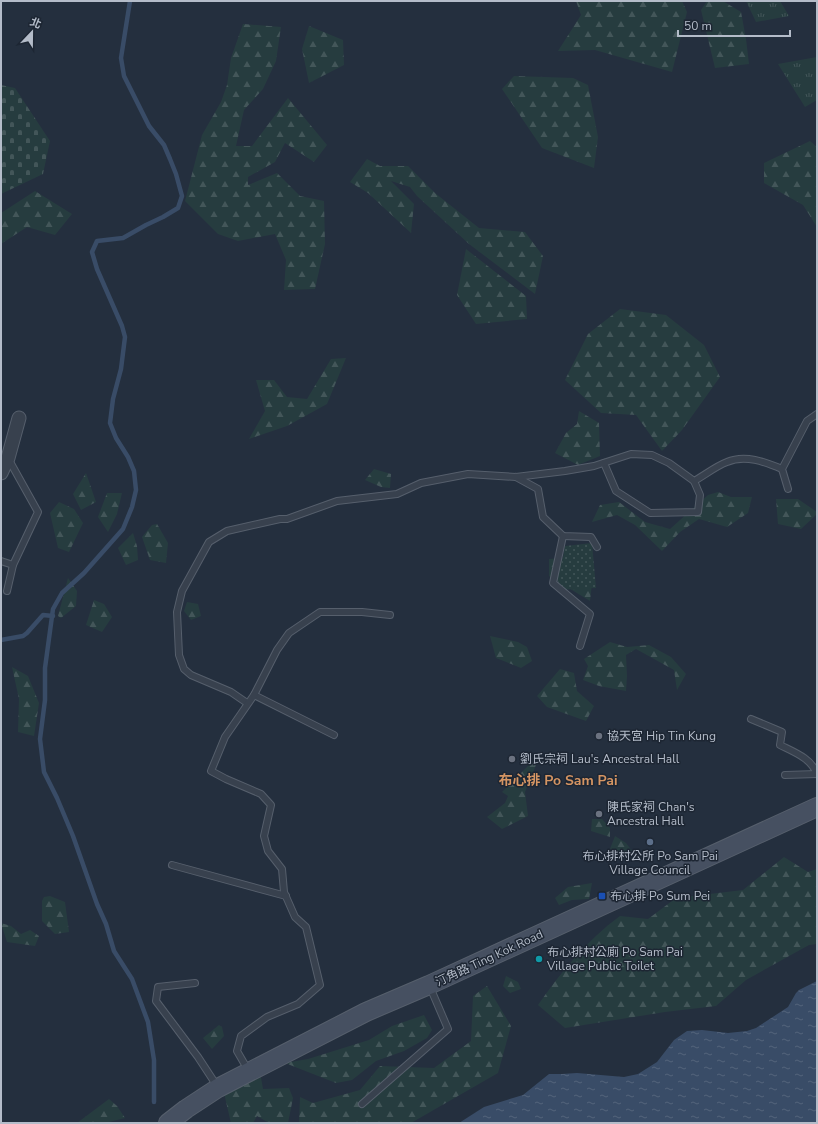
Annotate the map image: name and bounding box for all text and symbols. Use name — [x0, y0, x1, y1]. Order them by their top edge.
north arrow — [12, 12, 52, 52]
scale bar — [678, 12, 790, 38]
text: 北 — [28, 14, 43, 32]
text: 50 m — [684, 18, 712, 34]
place label: 協天宮 Hip Tin Kung — [607, 728, 716, 744]
marker: 協天宮 Hip Tin Kung — [594, 731, 604, 741]
place label: 劉氏宗祠 Lau's Ancestral Hall — [520, 751, 680, 767]
marker: 劉氏宗祠 Lau's Ancestral Hall — [507, 754, 517, 764]
district label: 布心排 Po Sam Pai — [499, 771, 618, 790]
place label: 陳氏家祠 Chan's Ancestral Hall — [607, 799, 695, 829]
marker: 陳氏家祠 Chan's Ancestral Hall — [594, 809, 604, 819]
marker: 布心排村公所 Po Sam Pai Village Council — [645, 837, 655, 847]
place label: 布心排村公所 Po Sam Pai Village Council — [582, 848, 718, 878]
place label: 布心排 Po Sum Pei — [610, 888, 710, 904]
marker: 布心排 Po Sum Pei — [597, 891, 607, 901]
street label: 汀角路 Ting Kok Road — [433, 926, 545, 990]
place label: 布心排村公廁 Po Sam Pai Village Public Toilet — [546, 944, 683, 974]
marker: 布心排村公廁 Po Sam Pai Village Public Toilet — [534, 954, 544, 964]

